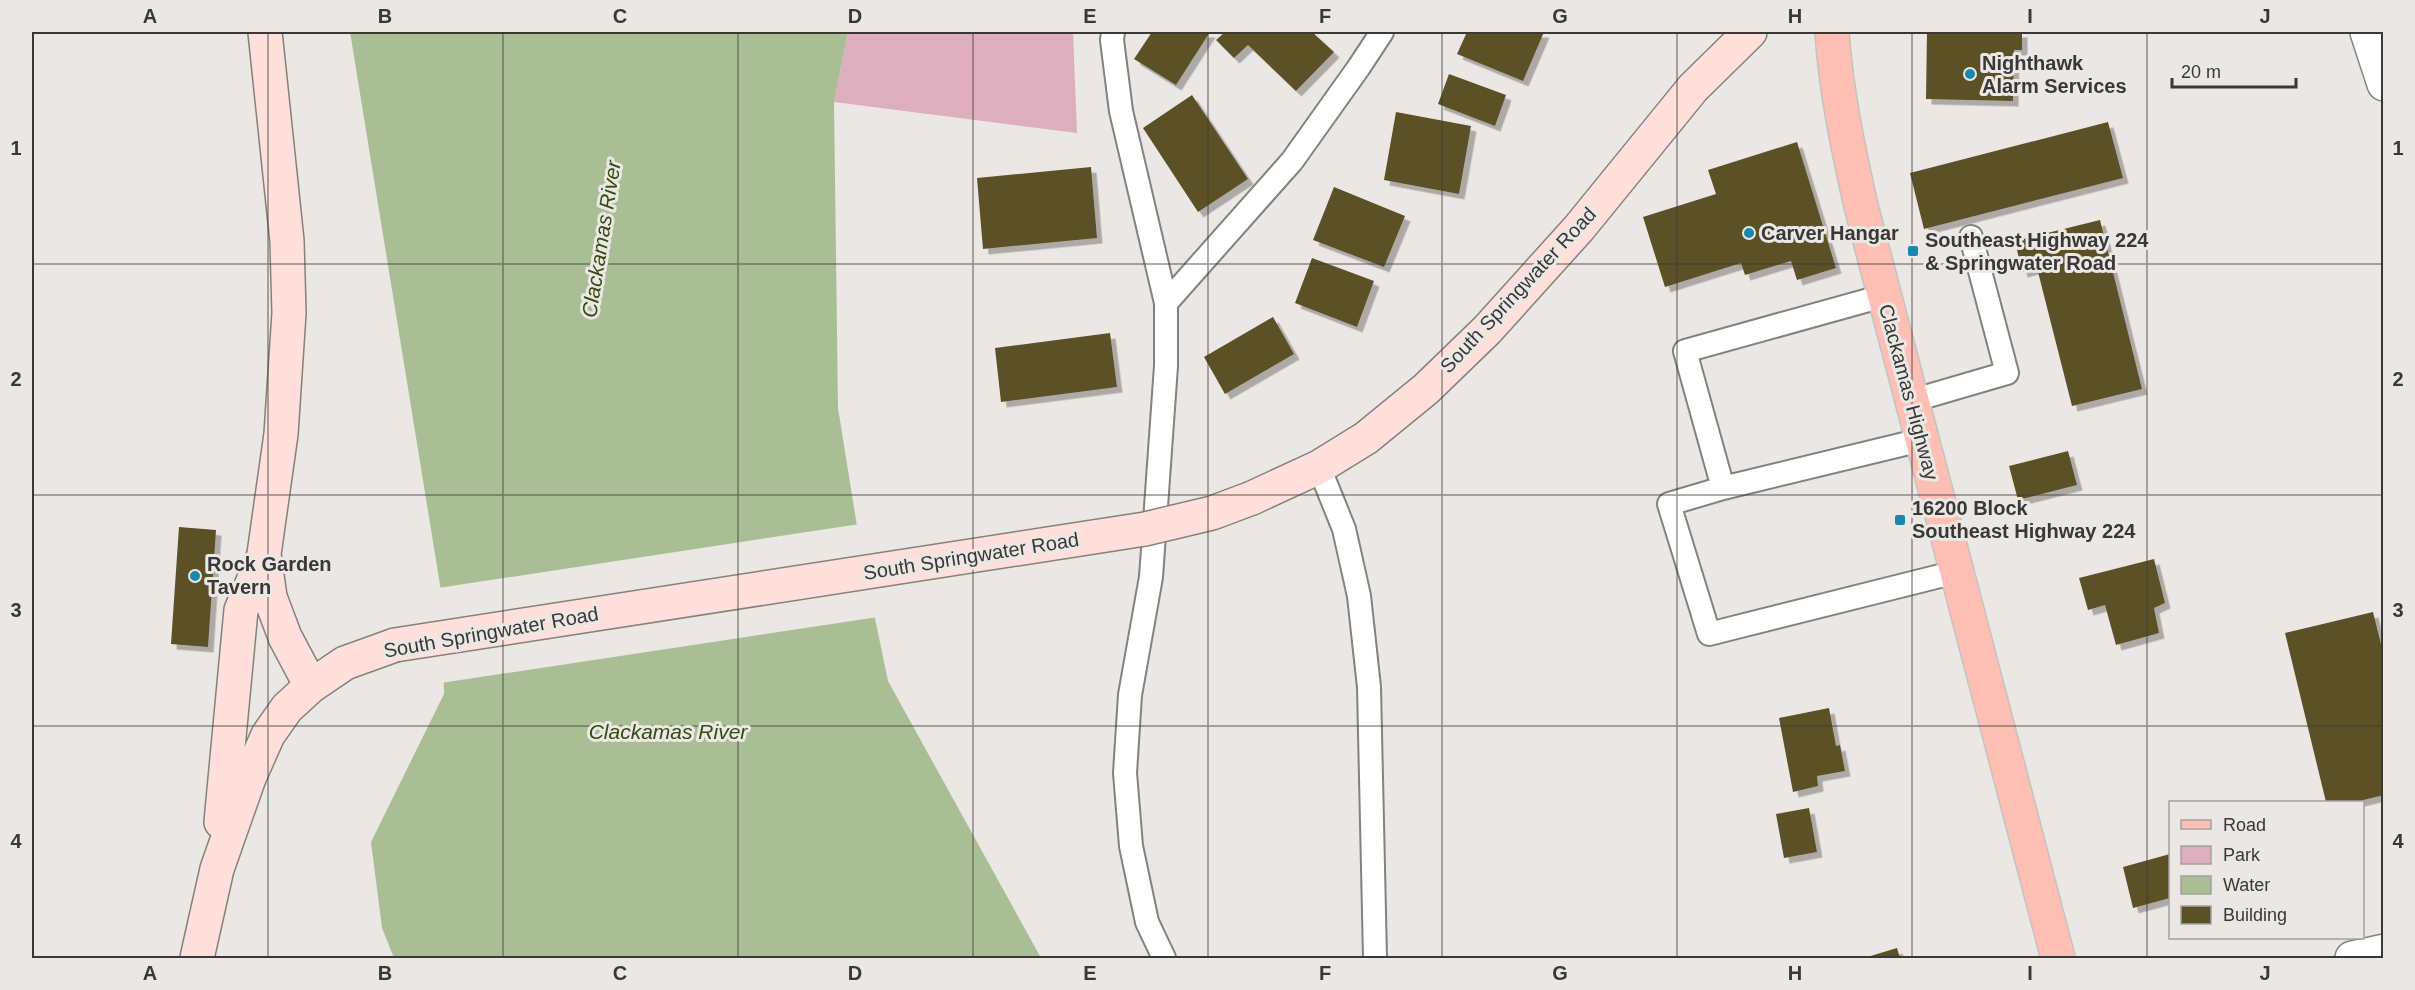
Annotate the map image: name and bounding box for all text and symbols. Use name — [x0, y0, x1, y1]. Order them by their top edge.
text: A — [143, 5, 157, 27]
text: B — [378, 5, 392, 27]
text: C — [613, 5, 627, 27]
text: D — [848, 5, 862, 27]
text: E — [1083, 5, 1097, 27]
text: F — [1319, 5, 1331, 27]
text: G — [1552, 5, 1568, 27]
text: H — [1788, 5, 1802, 27]
text: I — [2027, 5, 2033, 27]
text: J — [2259, 5, 2271, 27]
scale bar — [2172, 51, 2296, 89]
place label: Nighthawk Alarm Services — [1982, 52, 2127, 97]
text: 20 m — [2181, 62, 2221, 82]
marker: Nighthawk Alarm Services — [1963, 67, 1977, 81]
text: 1 — [10, 137, 22, 159]
text: 1 — [2392, 137, 2404, 159]
water label: Clackamas River — [577, 158, 625, 319]
street label: South Springwater Road — [1436, 203, 1600, 377]
place label: Carver Hangar — [1761, 222, 1899, 244]
marker: Carver Hangar — [1742, 226, 1756, 240]
place label: Southeast Highway 224 & Springwater Road — [1925, 229, 2149, 274]
marker: Southeast Highway 224 & Springwater Road — [1906, 244, 1920, 258]
street label: Clackamas Highway — [1875, 302, 1943, 482]
text: 2 — [10, 368, 22, 390]
text: 2 — [2392, 368, 2404, 390]
place label: 16200 Block Southeast Highway 224 — [1912, 497, 2136, 542]
marker: 16200 Block Southeast Highway 224 — [1893, 513, 1907, 527]
street label: South Springwater Road — [862, 528, 1080, 584]
place label: Rock Garden Tavern — [207, 553, 331, 598]
marker: Rock Garden Tavern — [188, 569, 202, 583]
text: 3 — [10, 599, 22, 621]
text: 3 — [2392, 599, 2404, 621]
street label: South Springwater Road — [382, 602, 600, 662]
water label: Clackamas River — [589, 720, 748, 743]
legend — [2169, 801, 2364, 939]
text: Road — [2223, 815, 2266, 835]
text: 4 — [10, 830, 22, 852]
text: 4 — [2392, 830, 2404, 852]
text: Park — [2223, 845, 2261, 865]
text: Water — [2223, 875, 2270, 895]
text: Building — [2223, 905, 2287, 925]
text: A — [143, 962, 157, 984]
text: B — [378, 962, 392, 984]
text: C — [613, 962, 627, 984]
text: D — [848, 962, 862, 984]
text: E — [1083, 962, 1097, 984]
text: F — [1319, 962, 1331, 984]
text: G — [1552, 962, 1568, 984]
text: H — [1788, 962, 1802, 984]
text: I — [2027, 962, 2033, 984]
text: J — [2259, 962, 2271, 984]

